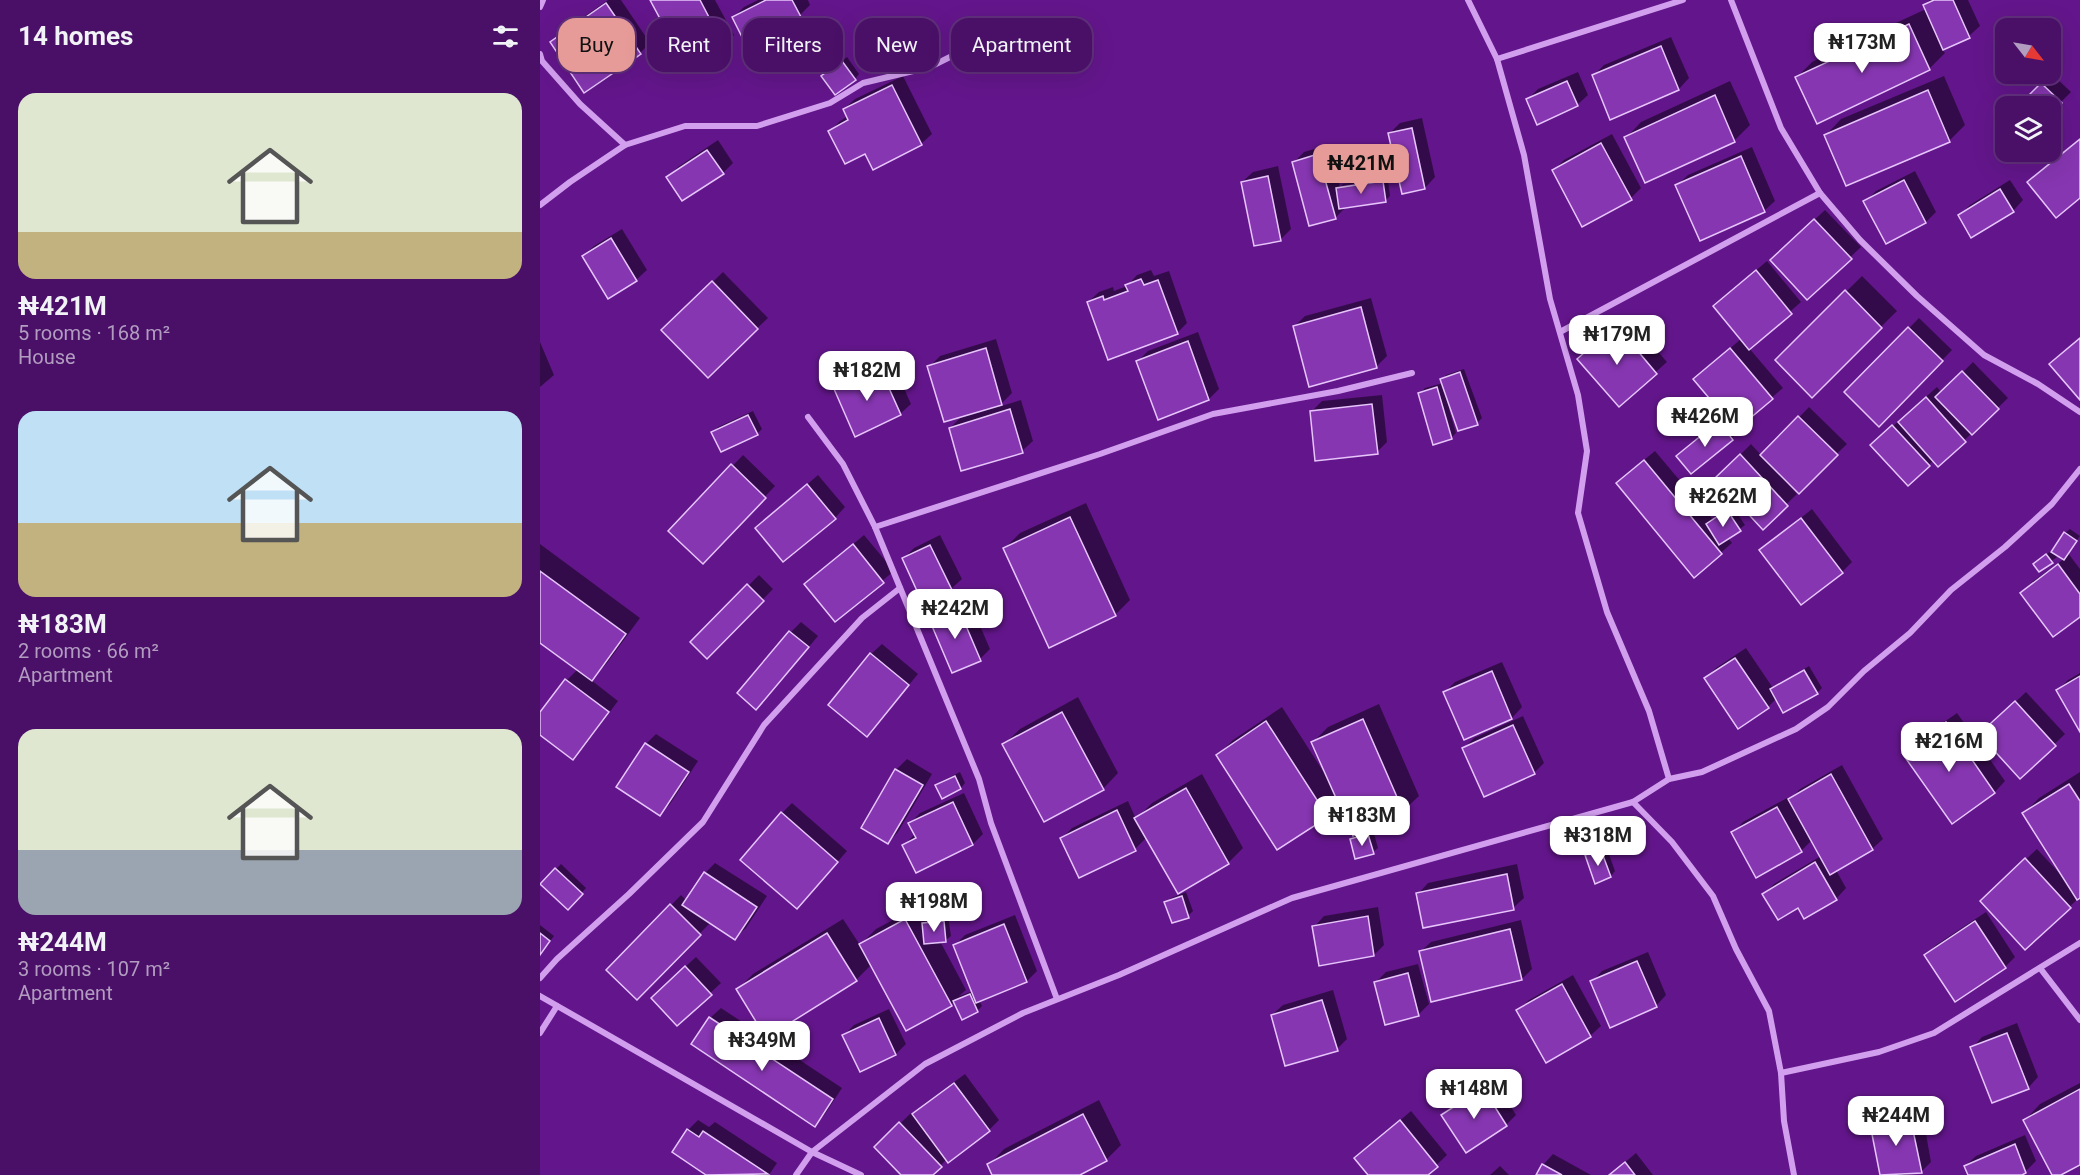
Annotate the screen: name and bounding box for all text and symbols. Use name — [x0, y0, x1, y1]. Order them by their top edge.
chip: Buy — [558, 18, 635, 72]
chip: Rent — [647, 18, 731, 72]
chip: Filters — [743, 18, 843, 72]
chip: New — [855, 18, 939, 72]
chip: Apartment — [951, 18, 1092, 72]
north arrow — [1995, 18, 2061, 84]
map controls — [1995, 18, 2061, 162]
icon: filters — [489, 20, 522, 53]
text: 14 homes — [18, 21, 133, 51]
pin: ₦173M — [1820, 23, 1904, 74]
text: ₦173M — [1828, 30, 1896, 54]
button: layers — [1995, 96, 2061, 162]
icon: home — [216, 132, 324, 240]
pin: ₦421M — [1319, 144, 1403, 195]
text: ₦421M — [1327, 151, 1395, 175]
text: ₦421M — [18, 291, 107, 321]
pin: ₦179M — [1575, 315, 1659, 366]
text: 5 rooms · 168 m² — [18, 321, 170, 345]
text: ₦179M — [1583, 322, 1651, 346]
text: House — [18, 345, 76, 369]
pin: ₦182M — [825, 351, 909, 402]
text: ₦182M — [833, 358, 901, 382]
pin: ₦426M — [1663, 397, 1747, 448]
text: ₦426M — [1671, 404, 1739, 428]
icon: home — [216, 450, 324, 558]
pin: ₦262M — [1681, 477, 1765, 528]
text: ₦262M — [1689, 484, 1757, 508]
pin: ₦242M — [913, 589, 997, 640]
text: ₦242M — [921, 596, 989, 620]
text: ₦183M — [18, 609, 107, 639]
text: 2 rooms · 66 m² — [18, 639, 159, 663]
text: Apartment — [18, 663, 113, 687]
pin: ₦216M — [1907, 722, 1991, 773]
text: ₦216M — [1915, 729, 1983, 753]
icon: home — [216, 768, 324, 876]
pin: ₦183M — [1320, 796, 1404, 847]
text: ₦183M — [1328, 803, 1396, 827]
pin: ₦318M — [1556, 816, 1640, 867]
text: ₦318M — [1564, 823, 1632, 847]
pin: ₦198M — [892, 882, 976, 933]
text: ₦198M — [900, 889, 968, 913]
text: ₦244M — [18, 927, 107, 957]
text: 3 rooms · 107 m² — [18, 957, 170, 981]
text: Apartment — [18, 981, 113, 1005]
pin: ₦349M — [720, 1021, 804, 1072]
text: ₦349M — [728, 1028, 796, 1052]
pin: ₦148M — [1432, 1069, 1516, 1120]
text: ₦148M — [1440, 1076, 1508, 1100]
pin: ₦244M — [1854, 1096, 1938, 1147]
text: ₦244M — [1862, 1103, 1930, 1127]

